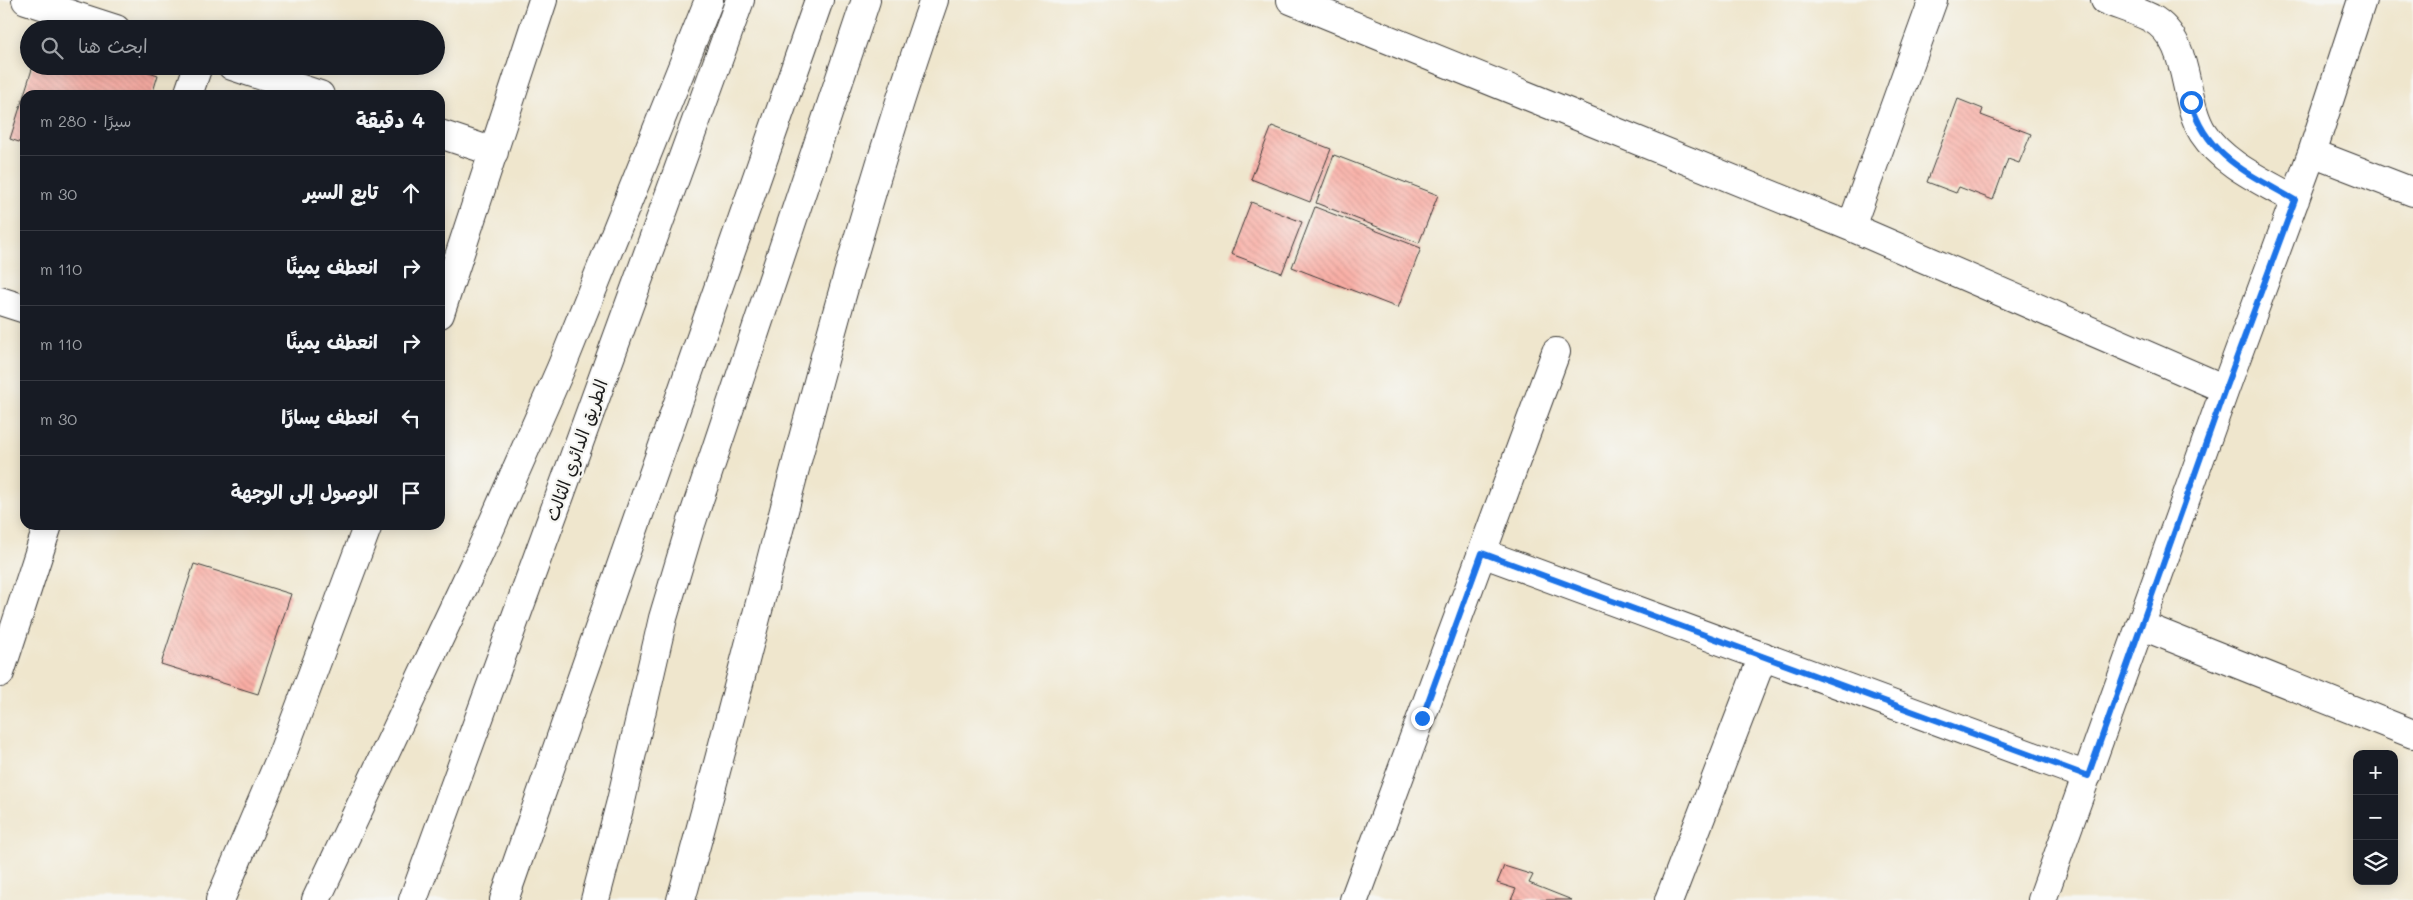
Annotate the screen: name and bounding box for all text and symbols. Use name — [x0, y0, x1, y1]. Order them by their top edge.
search box — [20, 20, 445, 75]
text: ابحث هنا — [78, 33, 148, 58]
icon: search — [38, 34, 66, 62]
route start — [2180, 91, 2203, 114]
text: 4 دقيقة — [356, 106, 425, 133]
text: سيرًا · 280 m — [40, 110, 131, 131]
text: تابع السير — [303, 179, 378, 204]
icon: ahead — [397, 179, 425, 207]
text: 30 m — [40, 183, 77, 204]
text: انعطف يمينًا — [286, 254, 378, 279]
icon: right — [397, 254, 425, 282]
text: 110 m — [40, 258, 82, 279]
text: انعطف يمينًا — [286, 329, 378, 354]
icon: right — [397, 329, 425, 357]
text: 110 m — [40, 333, 82, 354]
street label: الطريق الدائري الثالث — [539, 376, 615, 525]
text: انعطف يسارًا — [281, 404, 378, 429]
icon: left — [397, 404, 425, 432]
text: 30 m — [40, 408, 77, 429]
text: الوصول إلى الوجهة — [231, 479, 378, 504]
icon: arrive — [397, 479, 425, 507]
route end — [1411, 707, 1434, 730]
map controls — [2353, 750, 2398, 885]
button: + — [2353, 750, 2398, 795]
button: − — [2353, 795, 2398, 840]
button: layers — [2353, 840, 2398, 885]

